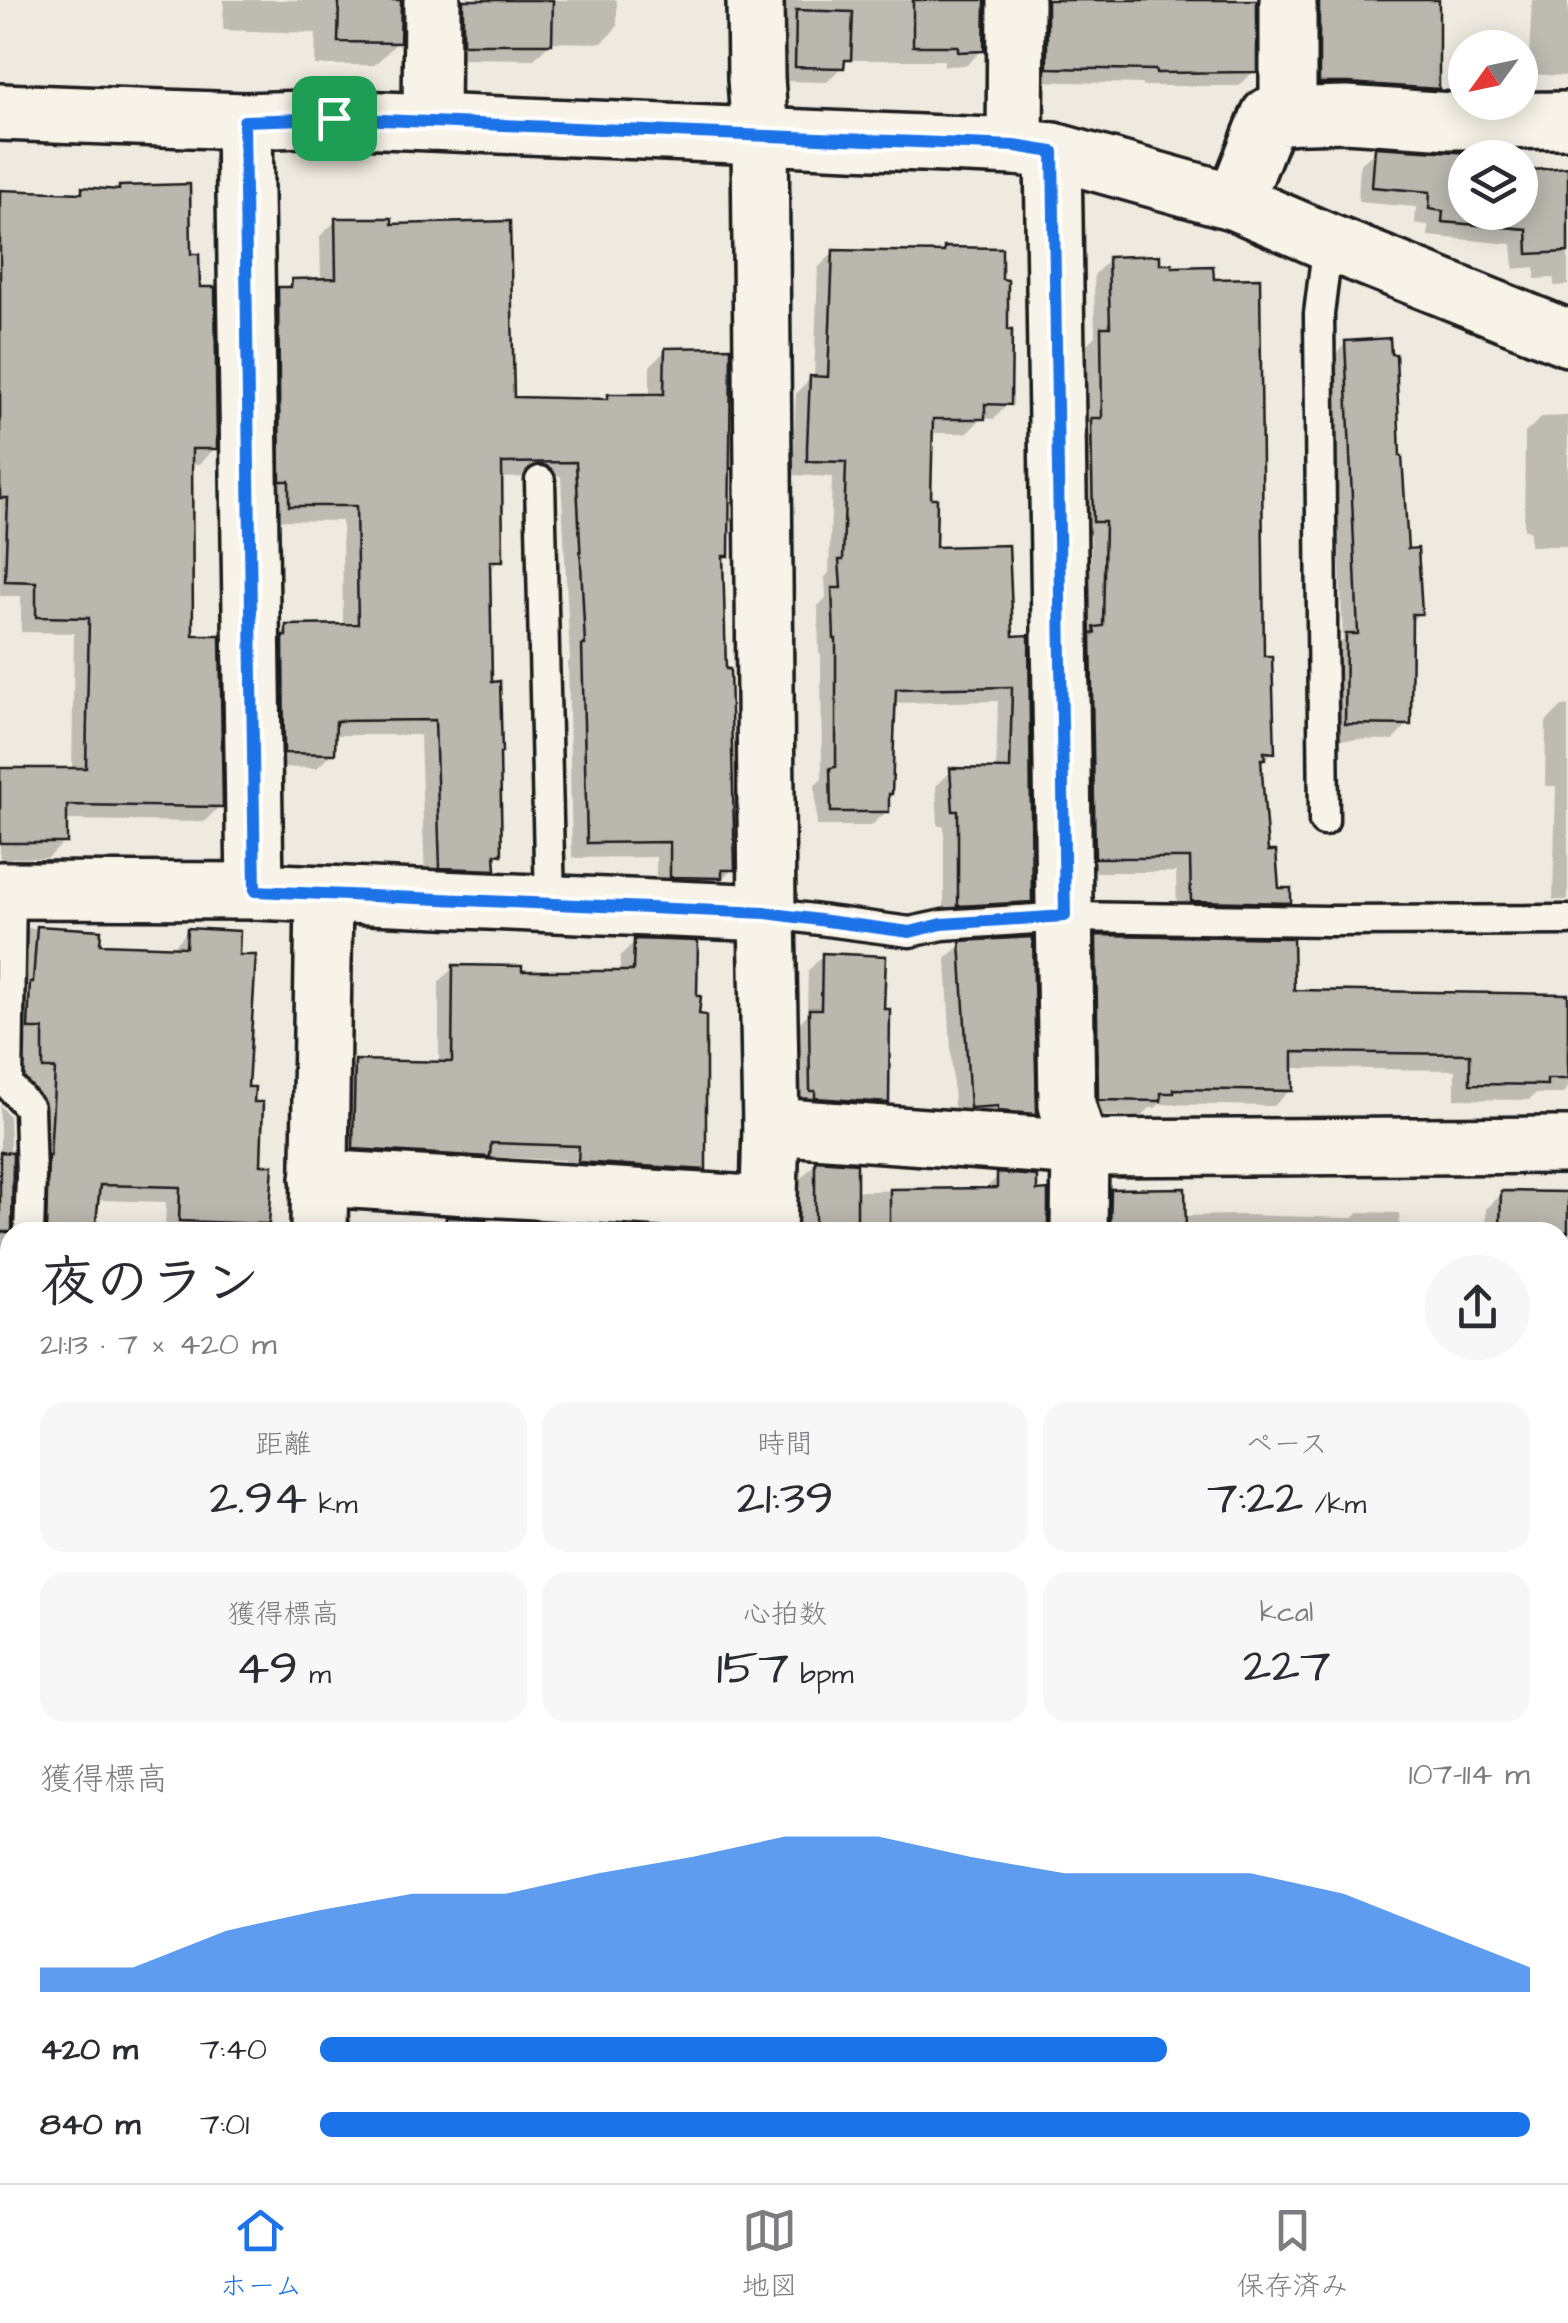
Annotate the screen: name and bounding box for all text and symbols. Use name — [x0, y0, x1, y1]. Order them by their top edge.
north arrow — [1448, 30, 1538, 120]
map controls — [1448, 30, 1538, 230]
pin — [292, 76, 377, 161]
icon: arrive — [307, 91, 362, 146]
button: layers — [1448, 140, 1538, 230]
text: 夜のラン — [40, 1246, 260, 1322]
button: share — [1425, 1255, 1530, 1360]
text: 21:13 · 7 × 420 m — [40, 1322, 277, 1367]
text: 距離 — [255, 1425, 311, 1464]
text: 時間 — [757, 1425, 813, 1464]
text: ペース — [1245, 1425, 1328, 1464]
text: 2.94 — [209, 1464, 307, 1533]
text: 21:39 — [736, 1464, 834, 1533]
text: 7:22 — [1207, 1464, 1303, 1533]
text: km — [307, 1485, 358, 1524]
text: /km — [1303, 1485, 1366, 1524]
text: kcal — [1260, 1593, 1313, 1632]
text: 獲得標高 — [227, 1595, 339, 1634]
text: 心拍数 — [743, 1595, 827, 1634]
text: 227 — [1243, 1632, 1331, 1701]
text: 49 — [236, 1634, 298, 1703]
text: 157 — [717, 1634, 789, 1703]
text: m — [298, 1655, 331, 1694]
text: bpm — [789, 1655, 853, 1694]
text: 107–114 m — [1408, 1752, 1530, 1797]
text: 獲得標高 — [40, 1757, 168, 1802]
text: 420 m — [40, 2027, 138, 2072]
text: 7:40 — [200, 2027, 267, 2072]
text: 840 m — [40, 2102, 140, 2147]
text: 7:01 — [200, 2102, 249, 2147]
tab: ホーム — [220, 2203, 302, 2306]
tab: 地図 — [741, 2203, 797, 2306]
tab: 保存済み — [1236, 2203, 1348, 2306]

